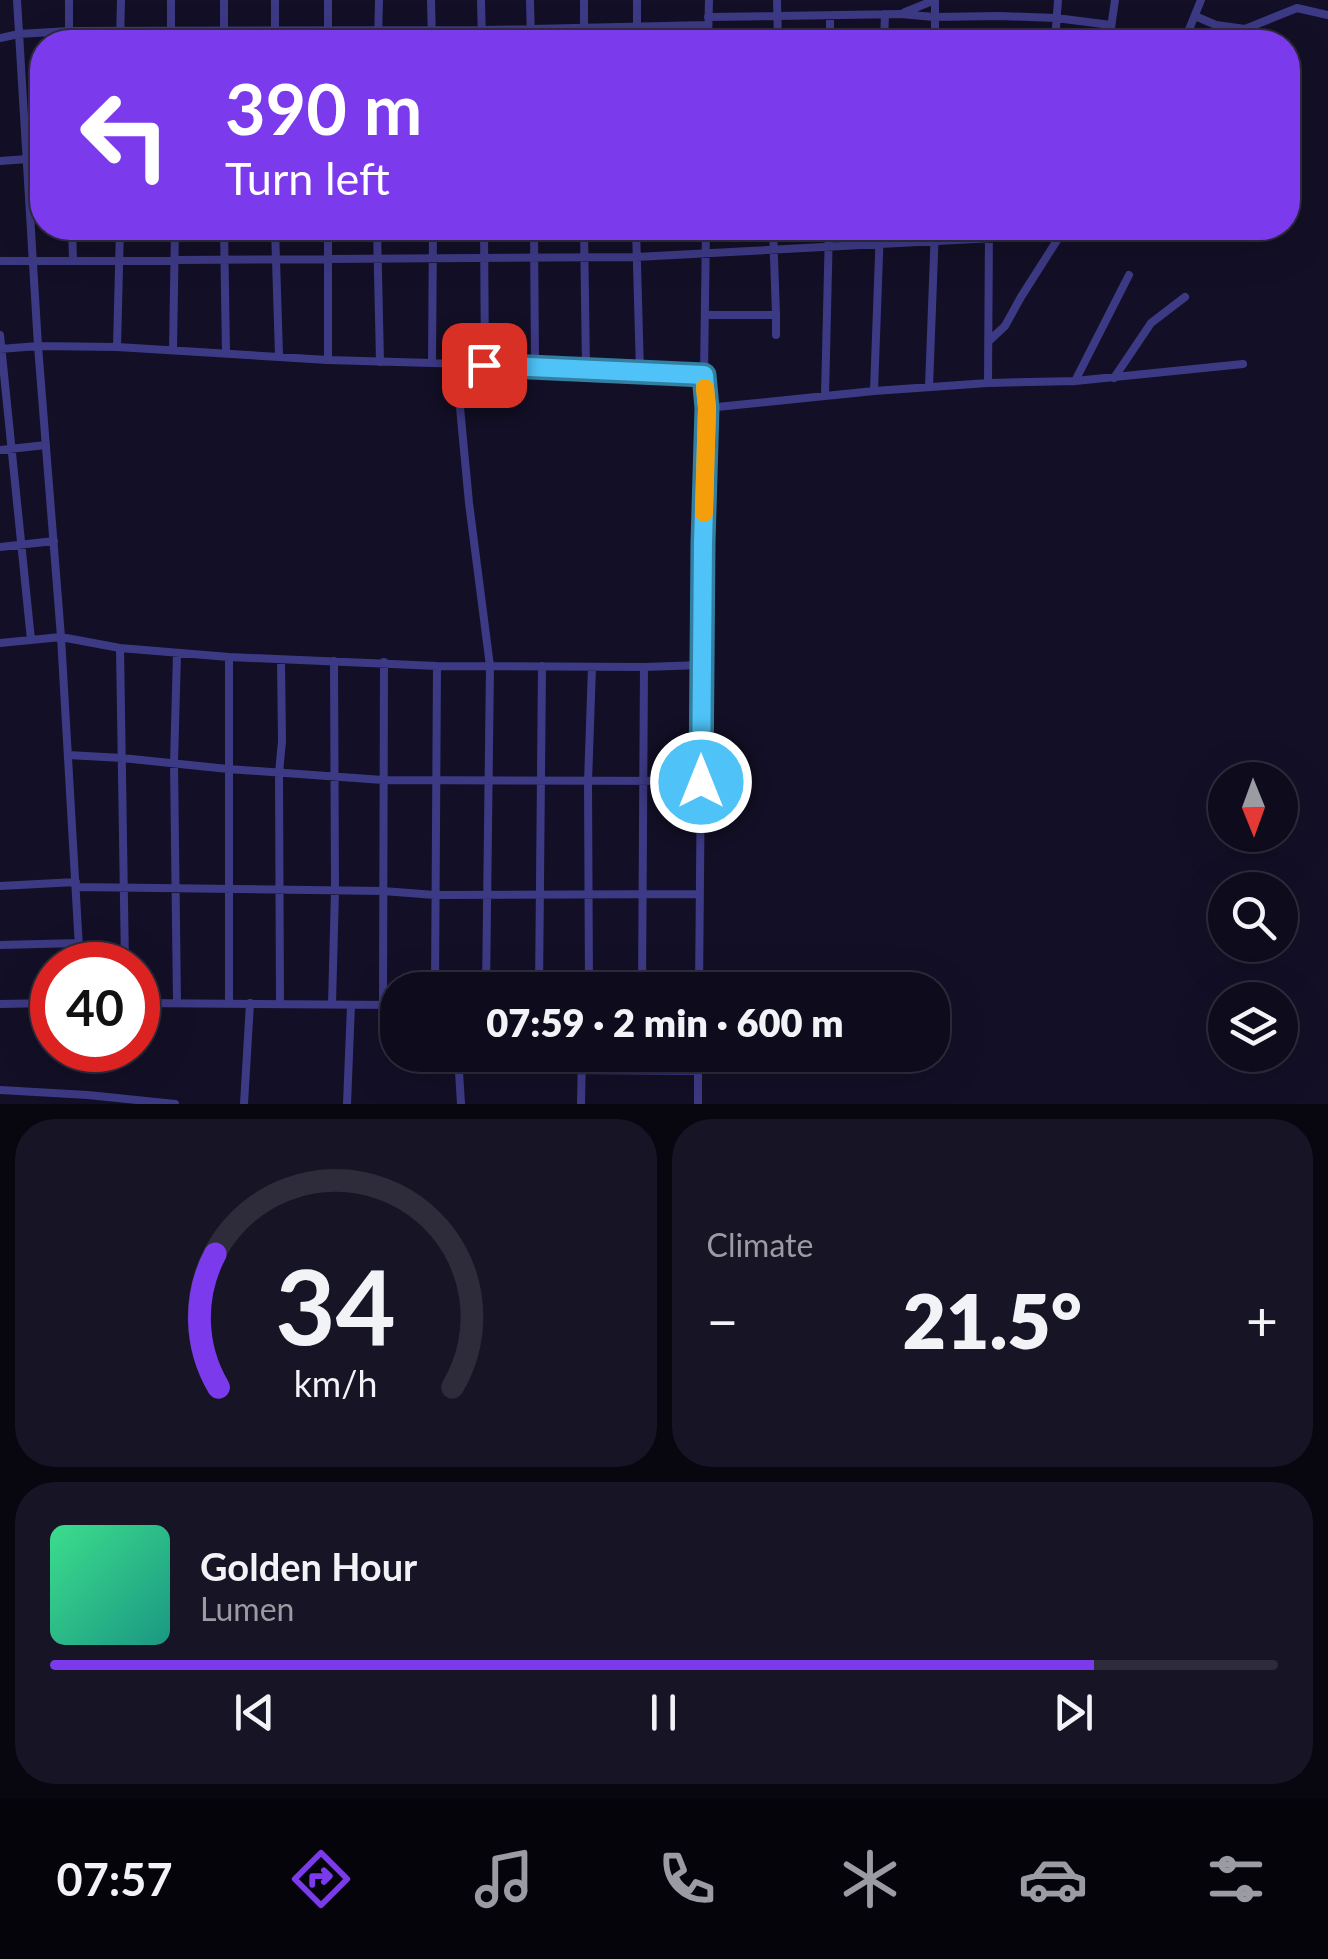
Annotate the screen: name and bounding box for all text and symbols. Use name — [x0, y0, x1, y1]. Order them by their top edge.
text: 390 m — [225, 66, 422, 150]
icon: left — [60, 70, 190, 200]
text: Turn left — [225, 151, 390, 205]
pin — [442, 323, 527, 408]
icon: arrive — [457, 338, 512, 393]
position arrow — [649, 730, 753, 834]
north arrow — [1208, 762, 1298, 852]
map controls — [1208, 762, 1298, 1072]
button: search — [1208, 872, 1298, 962]
speed limit sign: 40 — [30, 942, 160, 1072]
button: layers — [1208, 982, 1298, 1072]
text: 07:59 · 2 min · 600 m — [486, 999, 844, 1045]
text: Climate — [707, 1225, 813, 1264]
text: 34 — [275, 1242, 396, 1367]
text: 21.5° — [902, 1275, 1082, 1365]
text: − — [707, 1287, 738, 1353]
text: + — [1246, 1287, 1278, 1353]
text: km/h — [294, 1362, 378, 1405]
text: Golden Hour — [200, 1543, 417, 1589]
text: Lumen — [200, 1589, 294, 1628]
icon: previous — [227, 1685, 282, 1740]
icon: pause — [636, 1685, 691, 1740]
icon: next — [1046, 1685, 1101, 1740]
icon: directions — [286, 1844, 356, 1914]
icon: music — [469, 1844, 539, 1914]
icon: phone — [652, 1844, 722, 1914]
icon: climate — [835, 1844, 905, 1914]
icon: car — [1018, 1844, 1088, 1914]
icon: filters — [1201, 1844, 1271, 1914]
text: 07:57 — [57, 1852, 173, 1906]

